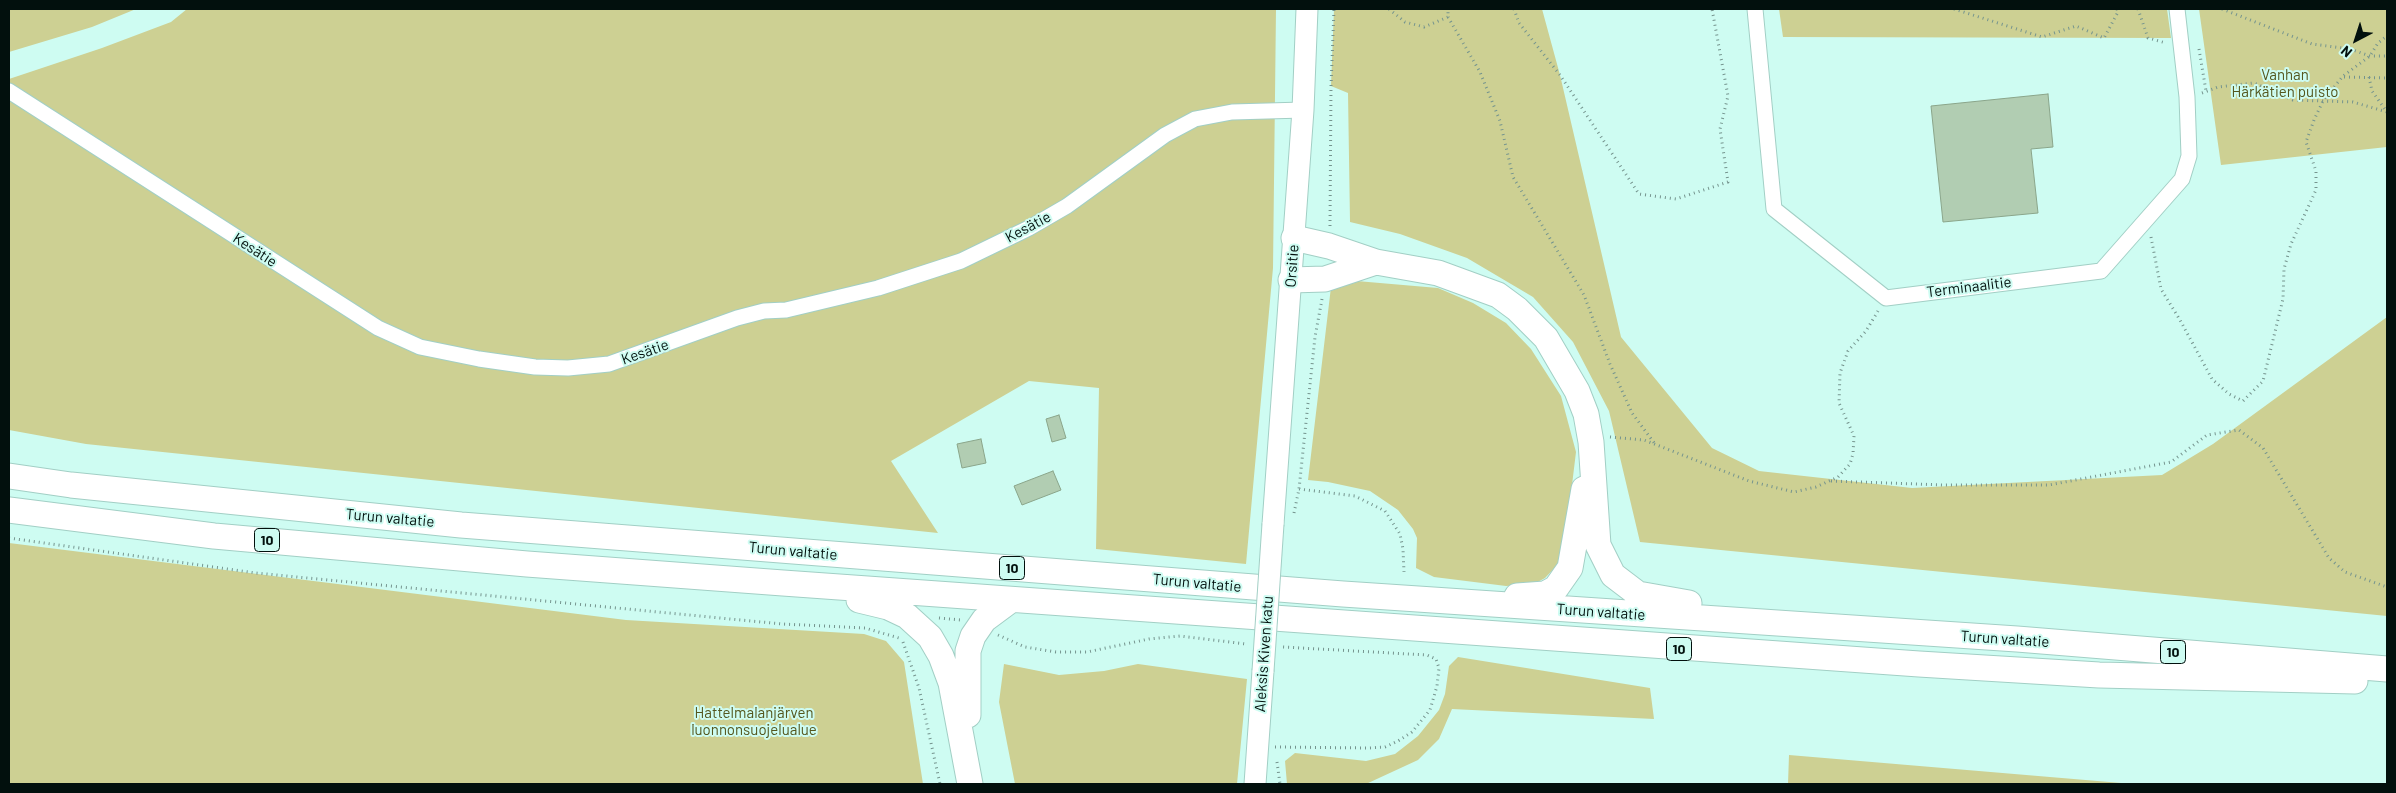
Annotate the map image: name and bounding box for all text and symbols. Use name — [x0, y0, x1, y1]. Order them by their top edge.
north arrow — [2331, 15, 2381, 65]
text: N — [2337, 42, 2355, 61]
park label: Vanhan Härkätien puisto — [2231, 66, 2339, 101]
street label: Kesätie — [1002, 208, 1054, 246]
street label: Kesätie — [230, 229, 280, 271]
street label: Orsitie — [1282, 244, 1302, 288]
street label: Terminaalitie — [1926, 273, 2012, 301]
street label: Kesätie — [619, 336, 671, 368]
street label: Turun valtatie — [345, 505, 435, 531]
road number: 10 — [254, 528, 280, 552]
street label: Turun valtatie — [748, 538, 838, 564]
road number: 10 — [1000, 556, 1024, 580]
street label: Turun valtatie — [1152, 570, 1242, 596]
street label: Aleksis Kiven katu — [1251, 595, 1277, 713]
street label: Turun valtatie — [1556, 600, 1646, 624]
street label: Turun valtatie — [1960, 627, 2050, 651]
road number: 10 — [1666, 638, 1692, 661]
road number: 10 — [2160, 640, 2186, 664]
park label: Hattelmalanjärven luonnonsuojelualue — [691, 704, 817, 739]

